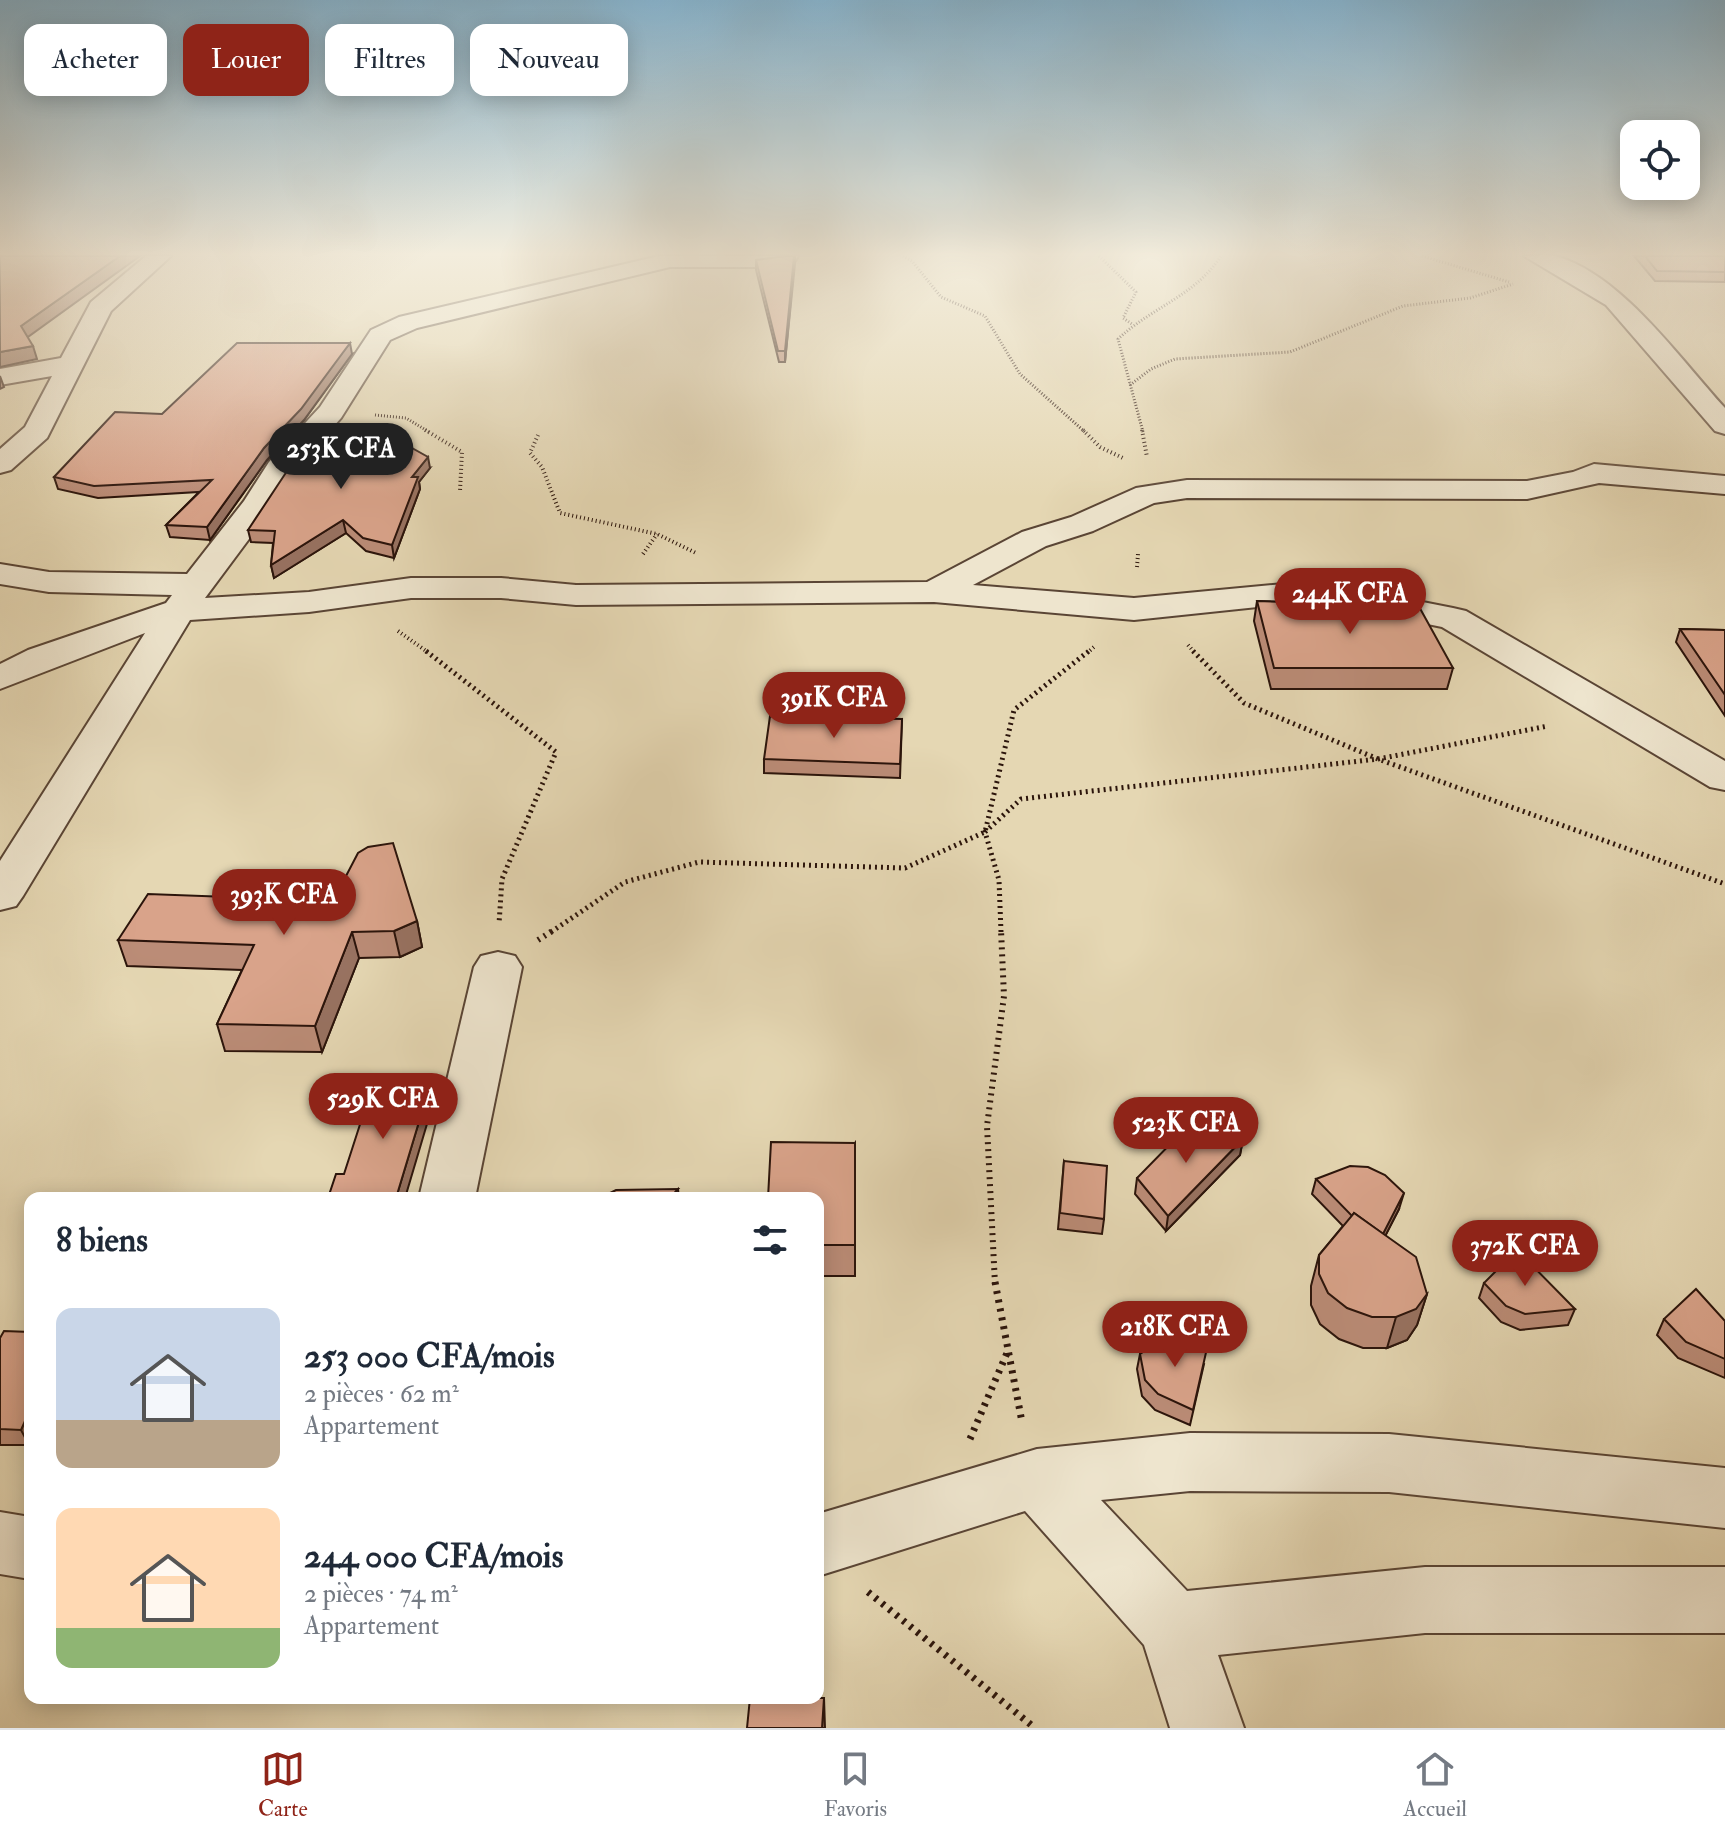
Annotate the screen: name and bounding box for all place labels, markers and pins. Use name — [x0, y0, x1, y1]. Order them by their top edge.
pin: 253K CFA — [258, 423, 424, 491]
pin: 244K CFA — [1267, 568, 1433, 636]
pin: 391K CFA — [751, 672, 917, 740]
pin: 393K CFA — [201, 869, 367, 937]
pin: 529K CFA — [300, 1073, 466, 1141]
pin: 523K CFA — [1103, 1097, 1269, 1165]
pin: 372K CFA — [1442, 1220, 1608, 1288]
pin: 218K CFA — [1092, 1301, 1258, 1369]

